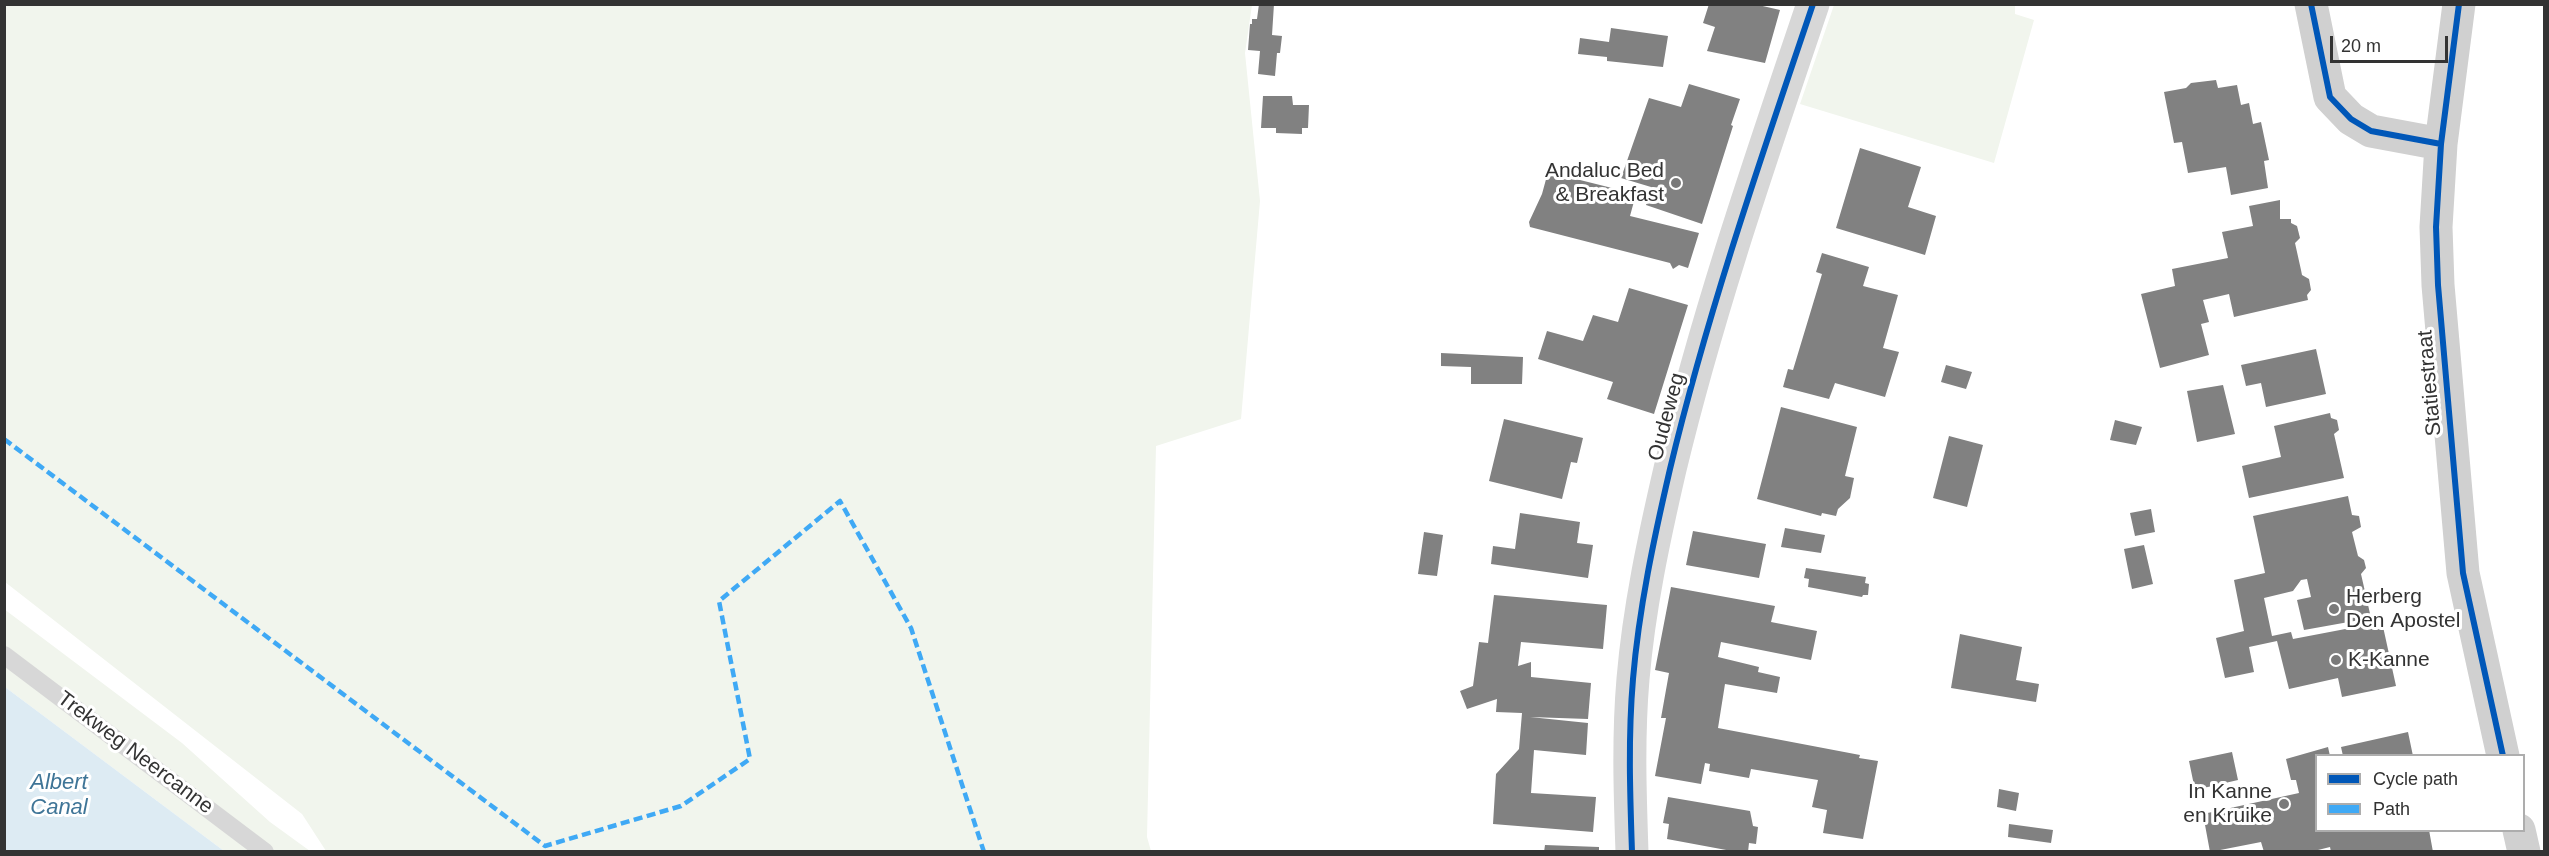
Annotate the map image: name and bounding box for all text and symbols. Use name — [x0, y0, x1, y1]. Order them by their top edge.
scale bar — [2333, 24, 2452, 62]
text: 20 m — [2341, 36, 2381, 56]
place label: Andaluc Bed & Breakfast — [1545, 158, 1664, 208]
marker: Andaluc Bed & Breakfast — [1669, 176, 1683, 190]
street label: Statiestraat — [2413, 329, 2447, 437]
street label: Oudeweg — [1643, 370, 1691, 464]
place label: Herberg Den Apostel — [2346, 584, 2460, 634]
marker: Herberg Den Apostel — [2327, 602, 2341, 616]
place label: K-Kanne — [2348, 647, 2430, 673]
marker: K-Kanne — [2329, 653, 2343, 667]
street label: Trekweg Neercanne — [52, 686, 218, 820]
legend — [2315, 754, 2525, 832]
text: Cycle path — [2373, 769, 2458, 789]
water label: Albert Canal — [30, 770, 88, 822]
place label: In Kanne en Kruike — [2183, 779, 2272, 829]
marker: In Kanne en Kruike — [2277, 797, 2291, 811]
text: Path — [2373, 799, 2410, 819]

